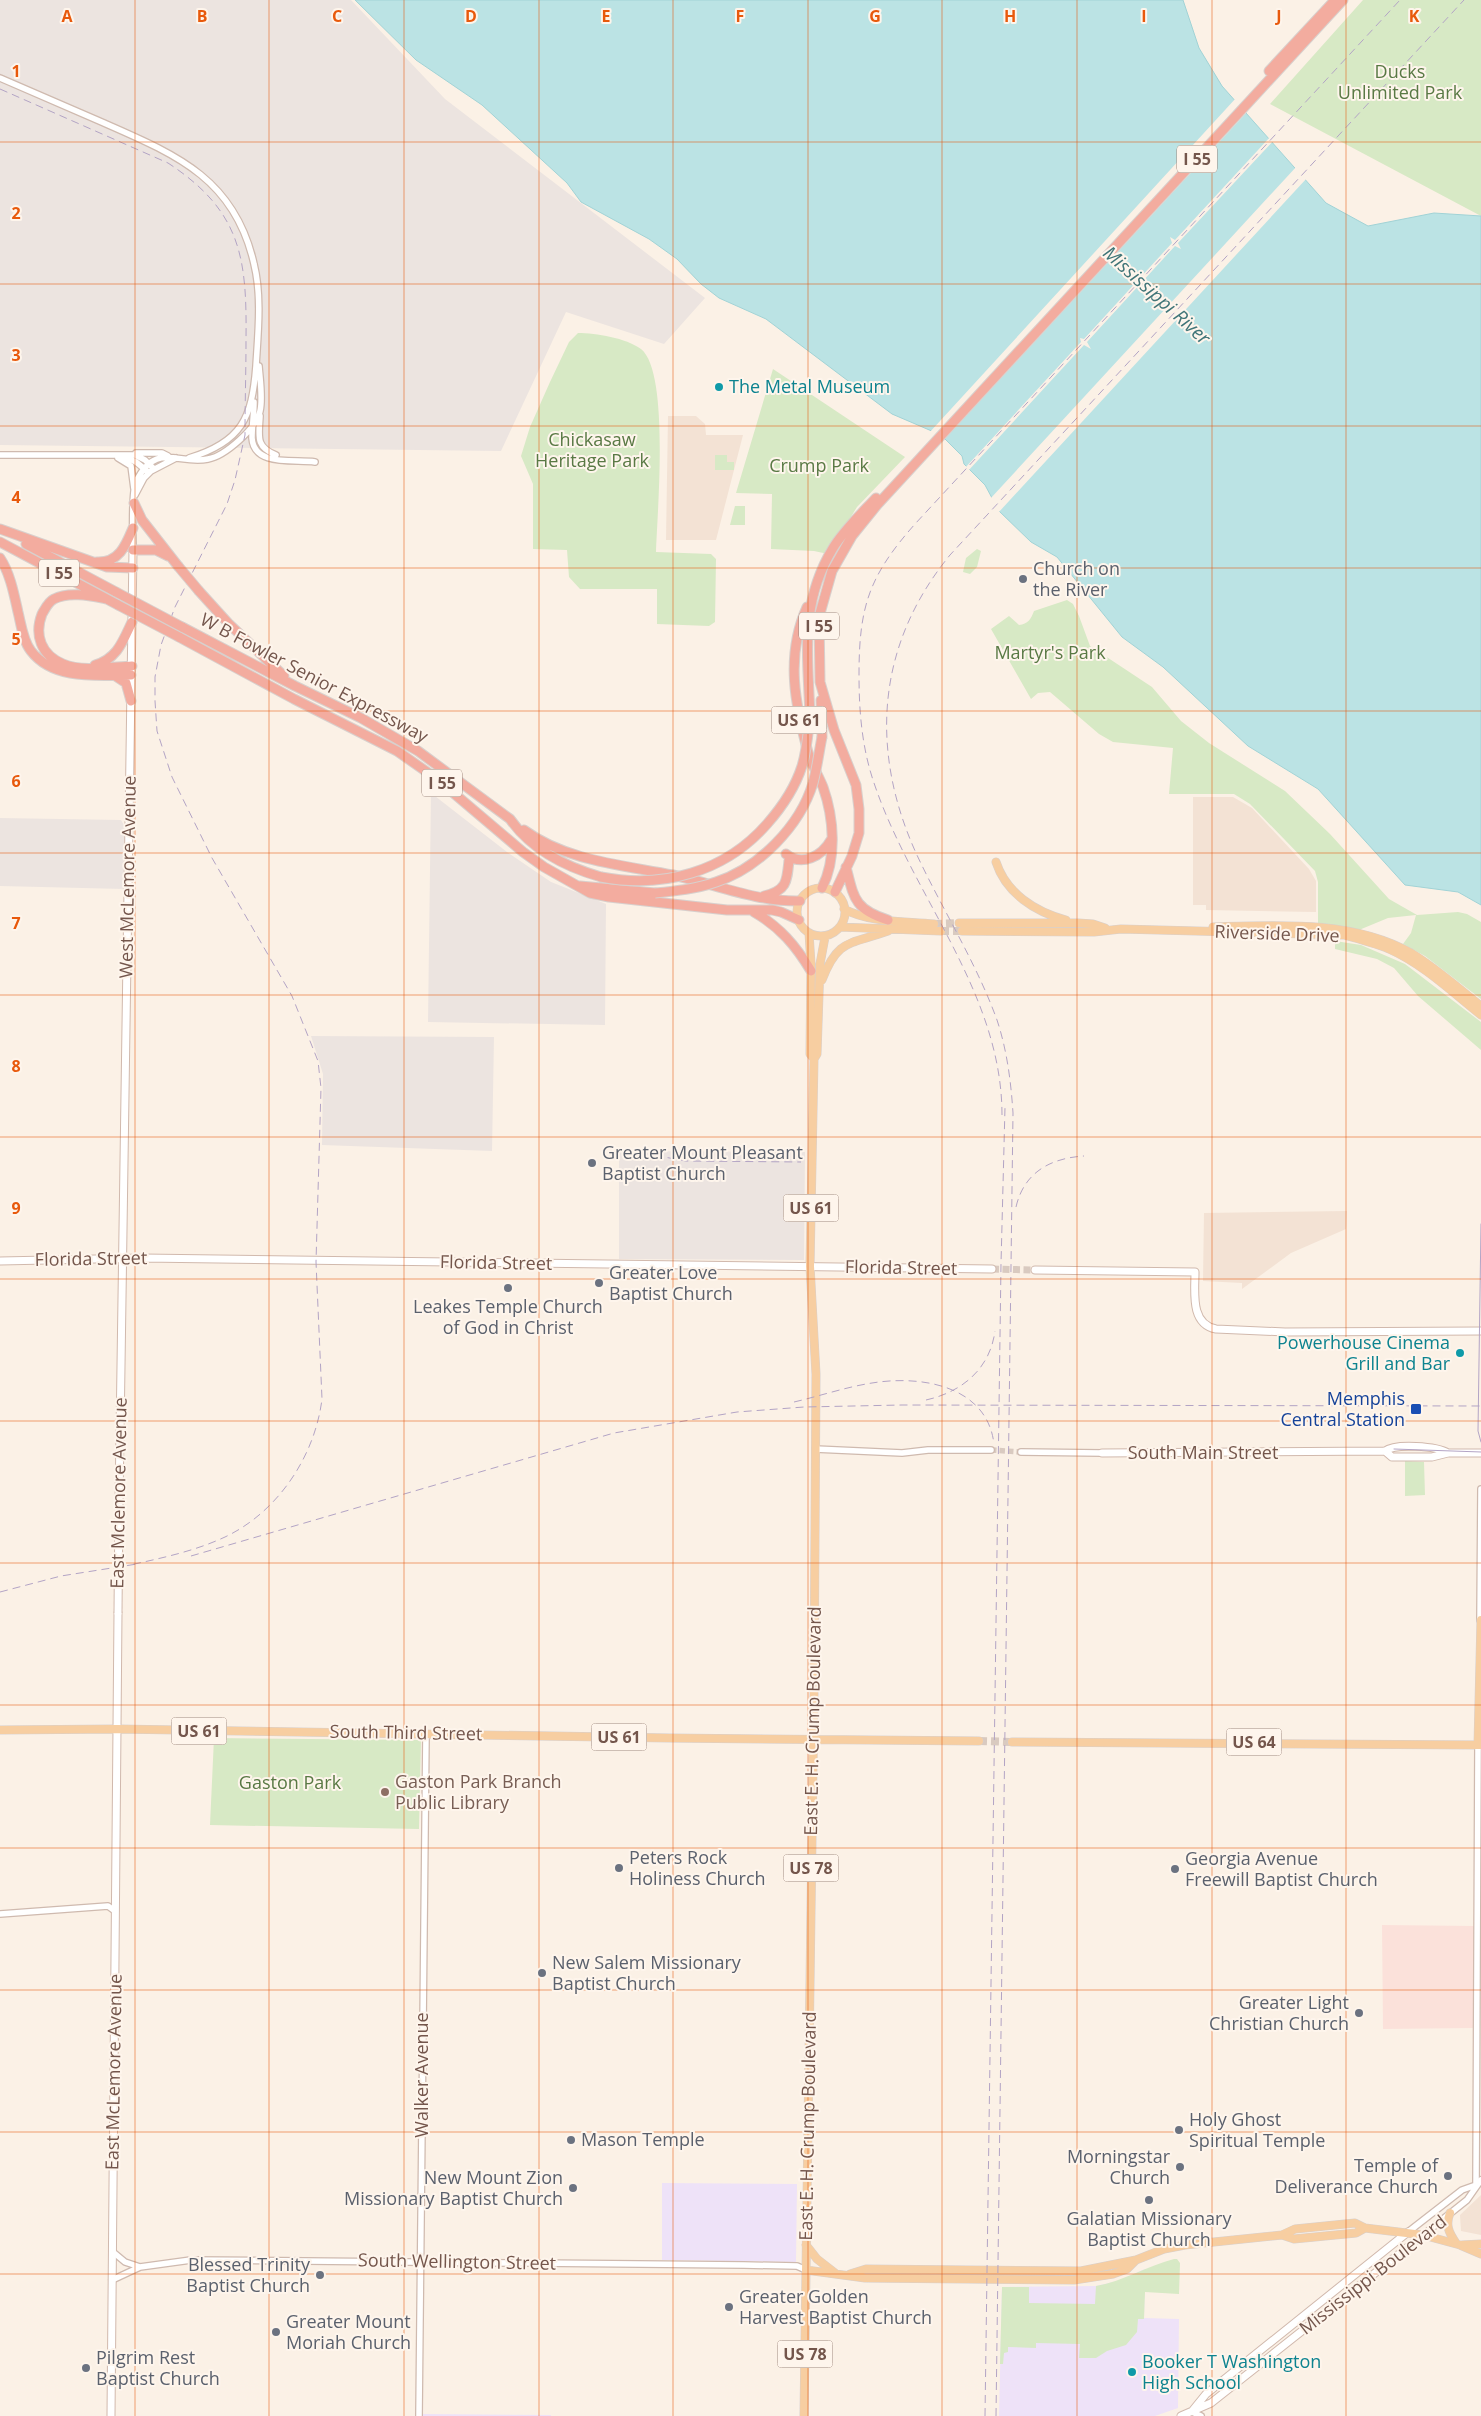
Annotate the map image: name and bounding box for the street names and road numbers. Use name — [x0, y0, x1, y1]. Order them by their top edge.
road number: I 55 — [1177, 146, 1217, 172]
road number: I 55 — [39, 560, 79, 586]
street label: W B Fowler Senior Expressway — [196, 607, 433, 748]
road number: I 55 — [799, 612, 839, 640]
road number: US 61 — [772, 706, 826, 734]
road number: I 55 — [422, 770, 462, 796]
street label: West McLemore Avenue — [113, 775, 141, 979]
street label: Riverside Drive — [1214, 919, 1340, 947]
road number: US 61 — [784, 1194, 838, 1222]
street label: Florida Street — [35, 1245, 147, 1271]
street label: Florida Street — [440, 1249, 552, 1275]
street label: Florida Street — [845, 1254, 957, 1280]
street label: East Mclemore Avenue — [104, 1397, 132, 1589]
street label: South Main Street — [1128, 1440, 1278, 1464]
street label: East E. H. Crump Boulevard — [798, 1606, 826, 1836]
road number: US 61 — [172, 1718, 226, 1744]
street label: South Third Street — [329, 1719, 483, 1745]
road number: US 61 — [592, 1724, 646, 1750]
road number: US 64 — [1226, 1728, 1282, 1755]
road number: US 78 — [784, 1855, 838, 1882]
street label: East McLemore Avenue — [99, 1974, 127, 2170]
street label: East E. H. Crump Boulevard — [793, 2011, 821, 2241]
street label: Walker Avenue — [409, 2012, 433, 2138]
street label: Mississippi Boulevard — [1294, 2209, 1451, 2339]
street label: South Wellington Street — [358, 2247, 556, 2275]
road number: US 78 — [778, 2340, 832, 2368]

